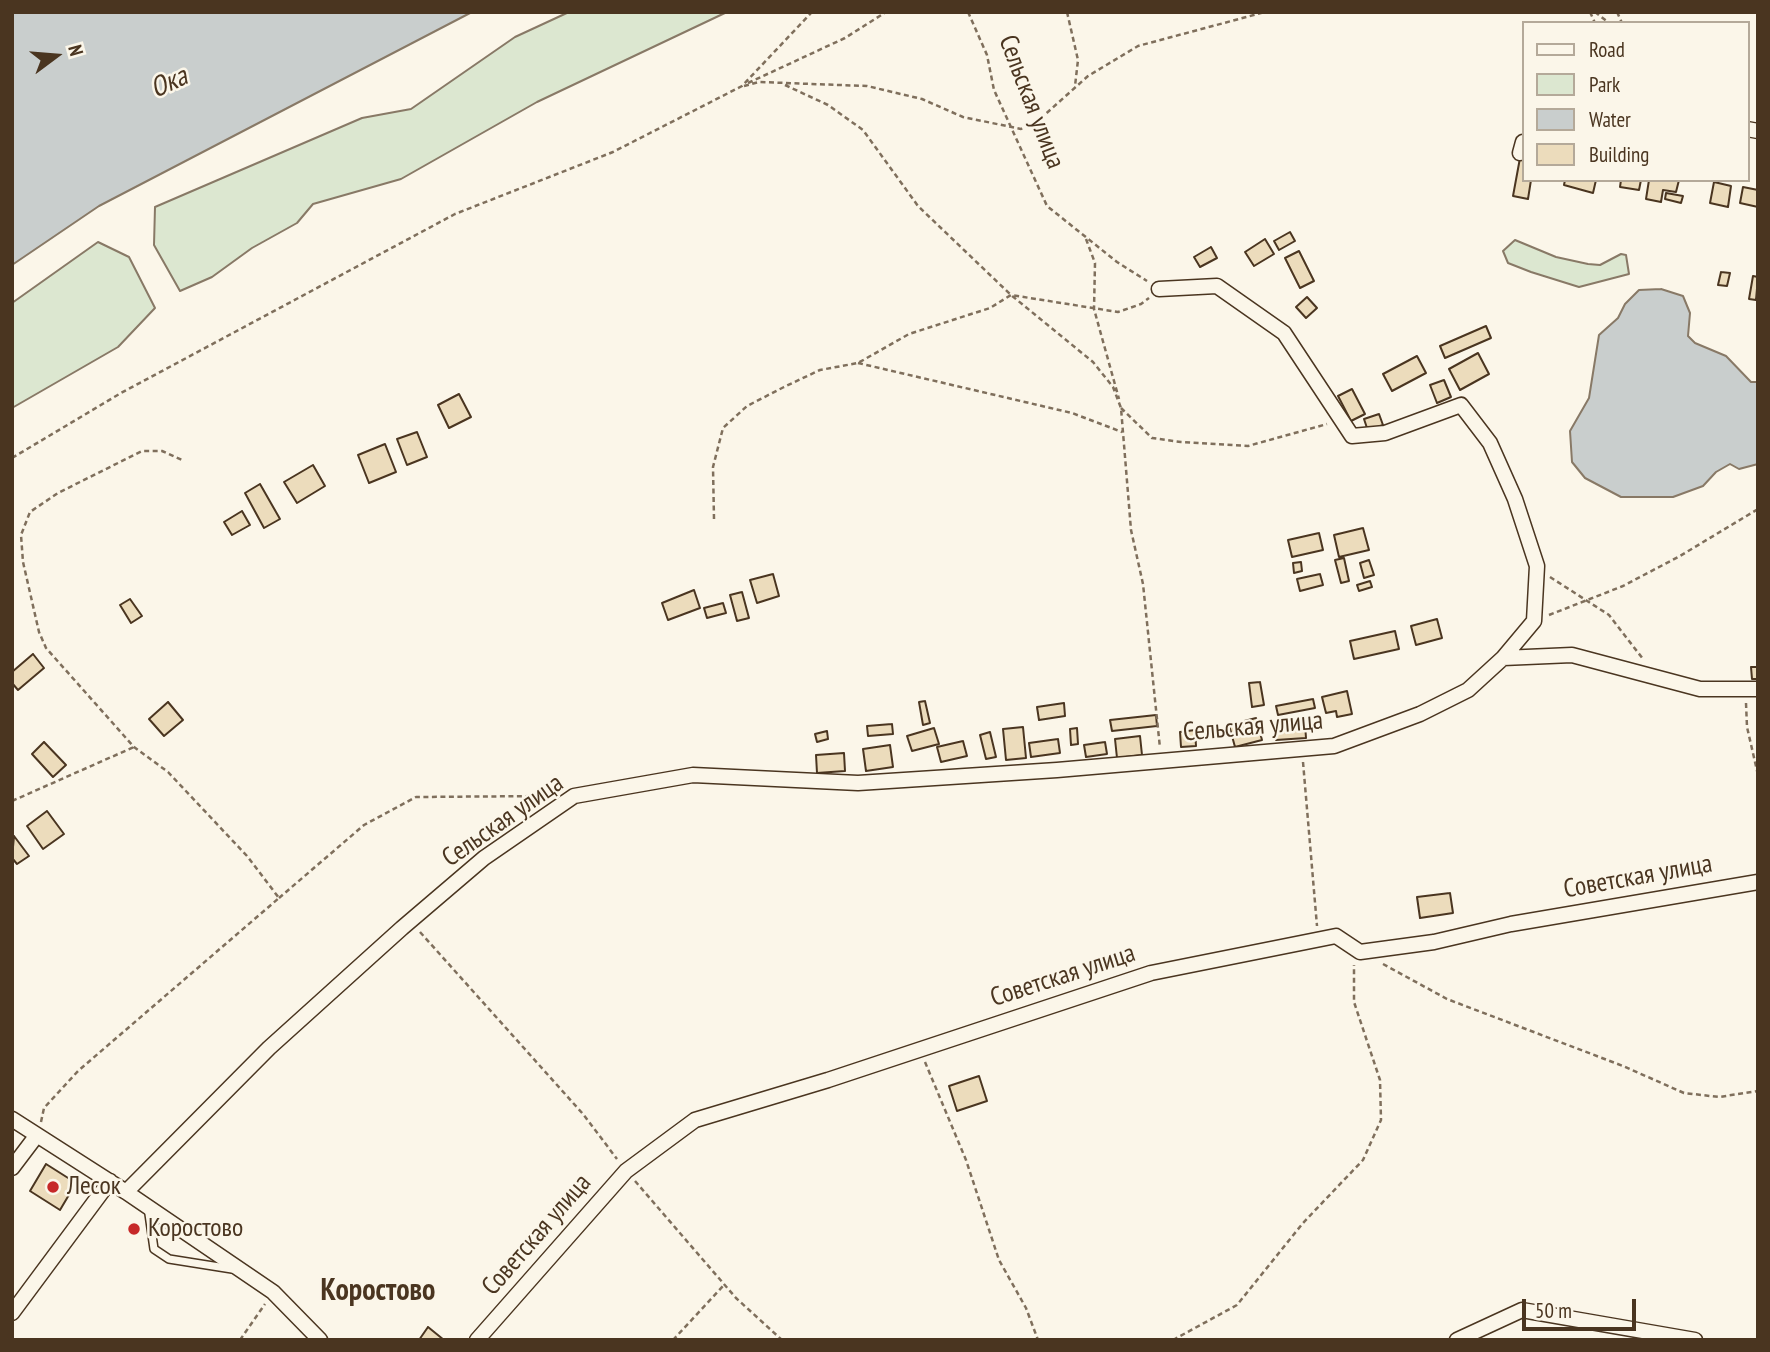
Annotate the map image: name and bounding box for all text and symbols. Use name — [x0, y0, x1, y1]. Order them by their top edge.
north arrow — [21, 21, 91, 91]
legend — [1522, 21, 1749, 182]
street label: Сельская улица — [991, 31, 1071, 173]
text: Road — [1589, 36, 1625, 63]
text: N — [63, 42, 89, 58]
water label: Ока — [145, 60, 193, 106]
text: Park — [1589, 71, 1620, 98]
text: Water — [1589, 106, 1631, 133]
text: Building — [1589, 141, 1649, 168]
street label: Сельская улица — [1182, 705, 1324, 749]
street label: Сельская улица — [437, 768, 569, 874]
street label: Советская улица — [1561, 849, 1715, 905]
street label: Советская улица — [987, 938, 1139, 1014]
street label: Советская улица — [476, 1168, 598, 1302]
place label: Лесок — [67, 1171, 121, 1203]
marker: Лесок — [45, 1179, 61, 1195]
place label: Коростово — [148, 1213, 243, 1245]
marker: Коростово — [126, 1221, 142, 1237]
district label: Коростово — [321, 1273, 435, 1309]
scale bar — [1525, 1286, 1639, 1330]
text: 50 m — [1535, 1297, 1572, 1324]

